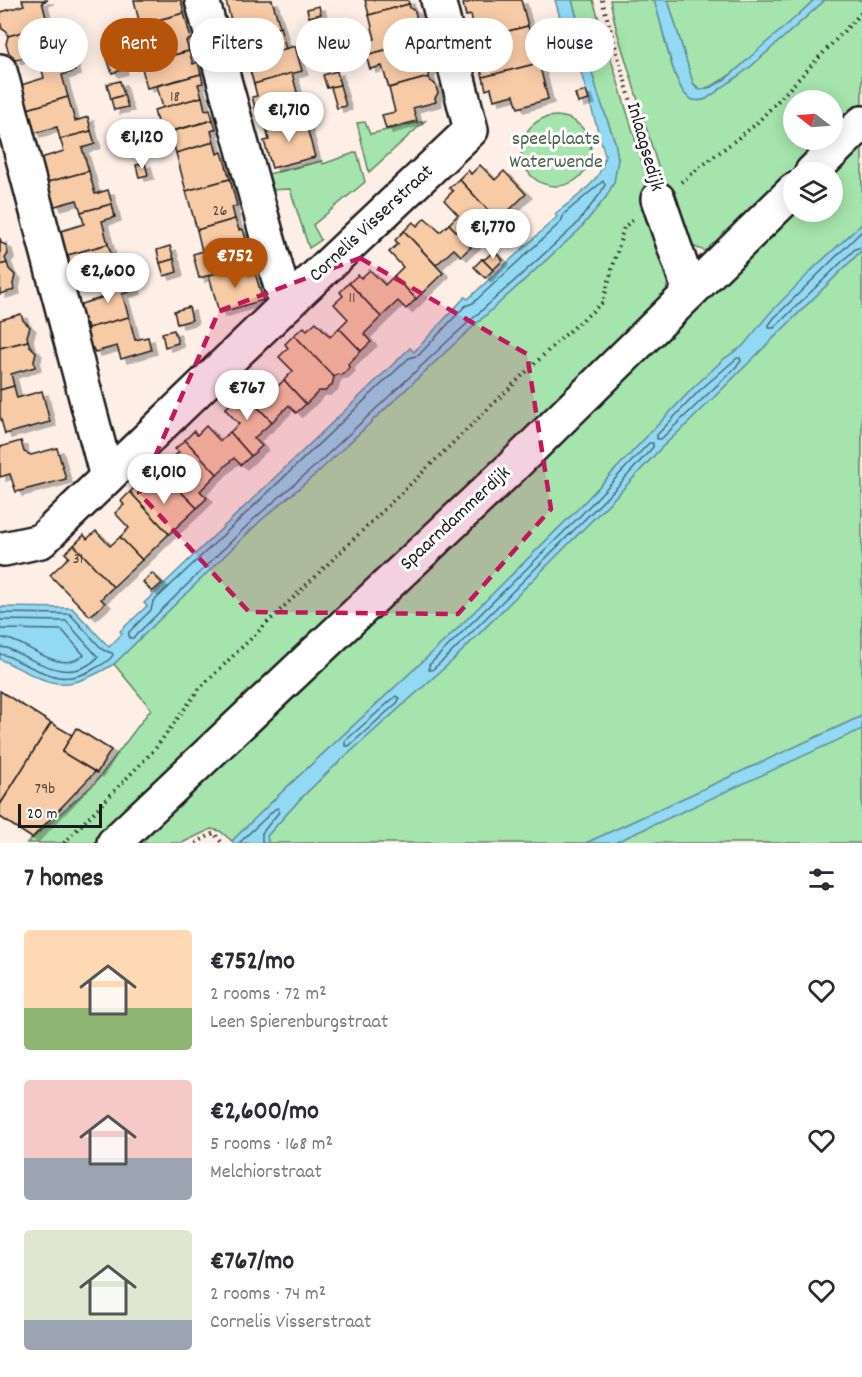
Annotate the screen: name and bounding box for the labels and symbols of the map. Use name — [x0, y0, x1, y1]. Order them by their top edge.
house number: 18 — [170, 86, 180, 109]
north arrow — [783, 90, 843, 150]
pin: €1,710 — [240, 92, 338, 143]
street label: Inlaagsedijk — [618, 99, 670, 195]
pin: €1,120 — [93, 119, 191, 170]
park label: speelplaats Waterwende — [509, 126, 603, 177]
street label: Cornelis Visserstraat — [303, 159, 441, 289]
house number: 26 — [213, 200, 228, 223]
pin: €1,770 — [444, 209, 542, 260]
pin: €752 — [199, 238, 271, 289]
pin: €2,600 — [59, 253, 157, 304]
house number: 11 — [348, 287, 356, 310]
pin: €767 — [211, 370, 283, 421]
pin: €1,010 — [115, 454, 213, 505]
street label: Spaarndammerdijk — [394, 460, 518, 578]
house number: 31 — [73, 548, 83, 571]
house number: 79b — [35, 778, 55, 801]
scale bar — [18, 801, 102, 828]

